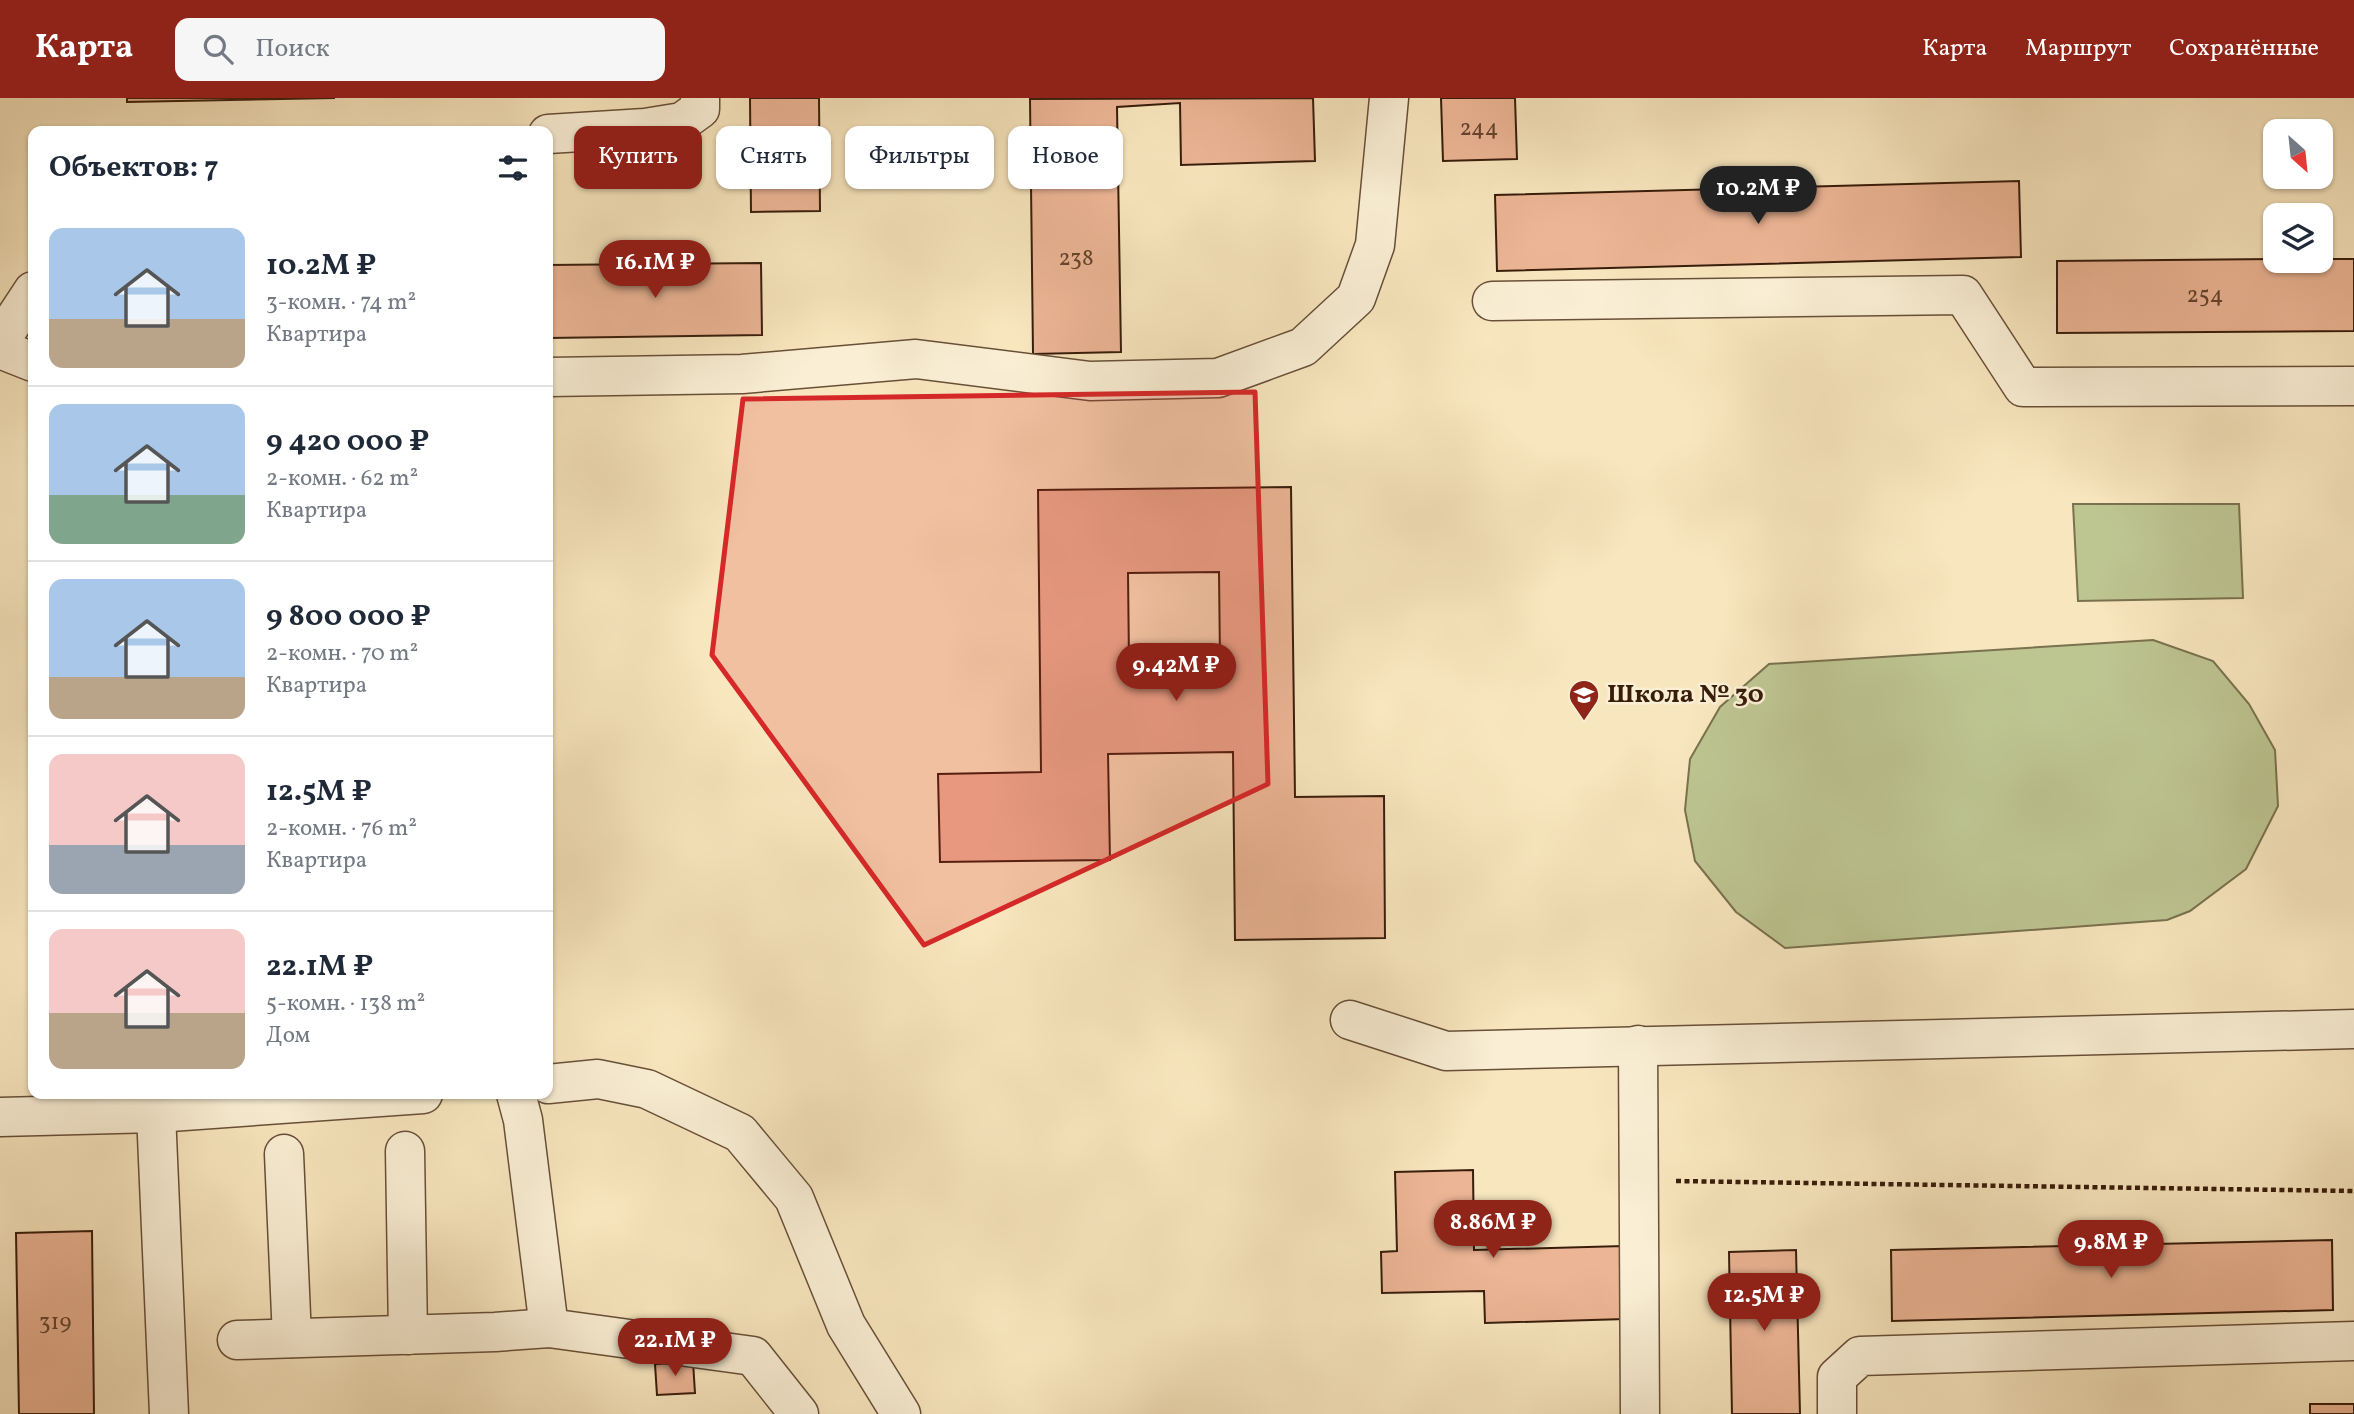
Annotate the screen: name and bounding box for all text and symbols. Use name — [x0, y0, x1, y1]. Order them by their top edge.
search box — [175, 18, 665, 81]
text: Карта — [35, 26, 133, 72]
icon: search — [199, 30, 237, 68]
text: Поиск — [255, 31, 330, 67]
text: Карта — [1922, 32, 1987, 66]
text: Маршрут — [2025, 32, 2131, 66]
text: Сохранённые — [2169, 32, 2319, 66]
house number: 244 — [1459, 113, 1499, 145]
north arrow — [2263, 119, 2333, 189]
map controls — [2263, 119, 2333, 273]
chip: Купить — [574, 126, 702, 189]
chip: Снять — [716, 126, 831, 189]
chip: Фильтры — [845, 126, 994, 189]
chip: Новое — [1008, 126, 1123, 189]
text: Объектов: 7 — [49, 147, 219, 189]
icon: filters — [494, 149, 532, 187]
pin: 10.2M ₽ — [1693, 166, 1823, 226]
text: 10.2M ₽ — [1716, 173, 1800, 205]
button: layers — [2263, 203, 2333, 273]
pin: 16.1M ₽ — [590, 240, 720, 300]
house number: 238 — [1058, 243, 1094, 275]
text: 10.2M ₽ — [266, 245, 376, 287]
text: 16.1M ₽ — [615, 247, 695, 279]
icon: home — [105, 256, 189, 340]
house number: 254 — [2186, 280, 2224, 312]
text: 3-комн. · 74 m² — [266, 287, 416, 319]
text: Квартира — [266, 319, 367, 351]
text: 9 420 000 ₽ — [266, 421, 429, 463]
icon: home — [105, 432, 189, 516]
text: 2-комн. · 62 m² — [266, 463, 418, 495]
text: Квартира — [266, 495, 367, 527]
text: 9 800 000 ₽ — [266, 596, 431, 638]
icon: home — [105, 607, 189, 691]
text: 2-комн. · 70 m² — [266, 638, 418, 670]
pin: 9.42M ₽ — [1111, 644, 1241, 703]
text: 9.42M ₽ — [1132, 650, 1220, 682]
text: Квартира — [266, 670, 367, 702]
place label: Школа № 30 — [1607, 677, 1764, 713]
school or university icon: Школа № 30 — [1567, 678, 1601, 722]
text: 12.5M ₽ — [266, 771, 372, 813]
icon: home — [105, 782, 189, 866]
text: 2-комн. · 76 m² — [266, 813, 417, 845]
text: Квартира — [266, 845, 367, 877]
text: 22.1M ₽ — [266, 946, 373, 988]
icon: home — [105, 957, 189, 1041]
text: 5-комн. · 138 m² — [266, 988, 425, 1020]
text: Дом — [266, 1020, 310, 1052]
pin: 8.86M ₽ — [1428, 1200, 1558, 1260]
text: 8.86M ₽ — [1450, 1207, 1536, 1239]
pin: 9.8M ₽ — [2054, 1220, 2168, 1280]
text: 9.8M ₽ — [2074, 1227, 2148, 1259]
pin: 12.5M ₽ — [1699, 1274, 1829, 1333]
text: 12.5M ₽ — [1723, 1280, 1805, 1312]
house number: 319 — [39, 1307, 71, 1339]
pin: 22.1M ₽ — [610, 1318, 740, 1378]
text: 22.1M ₽ — [634, 1325, 716, 1357]

